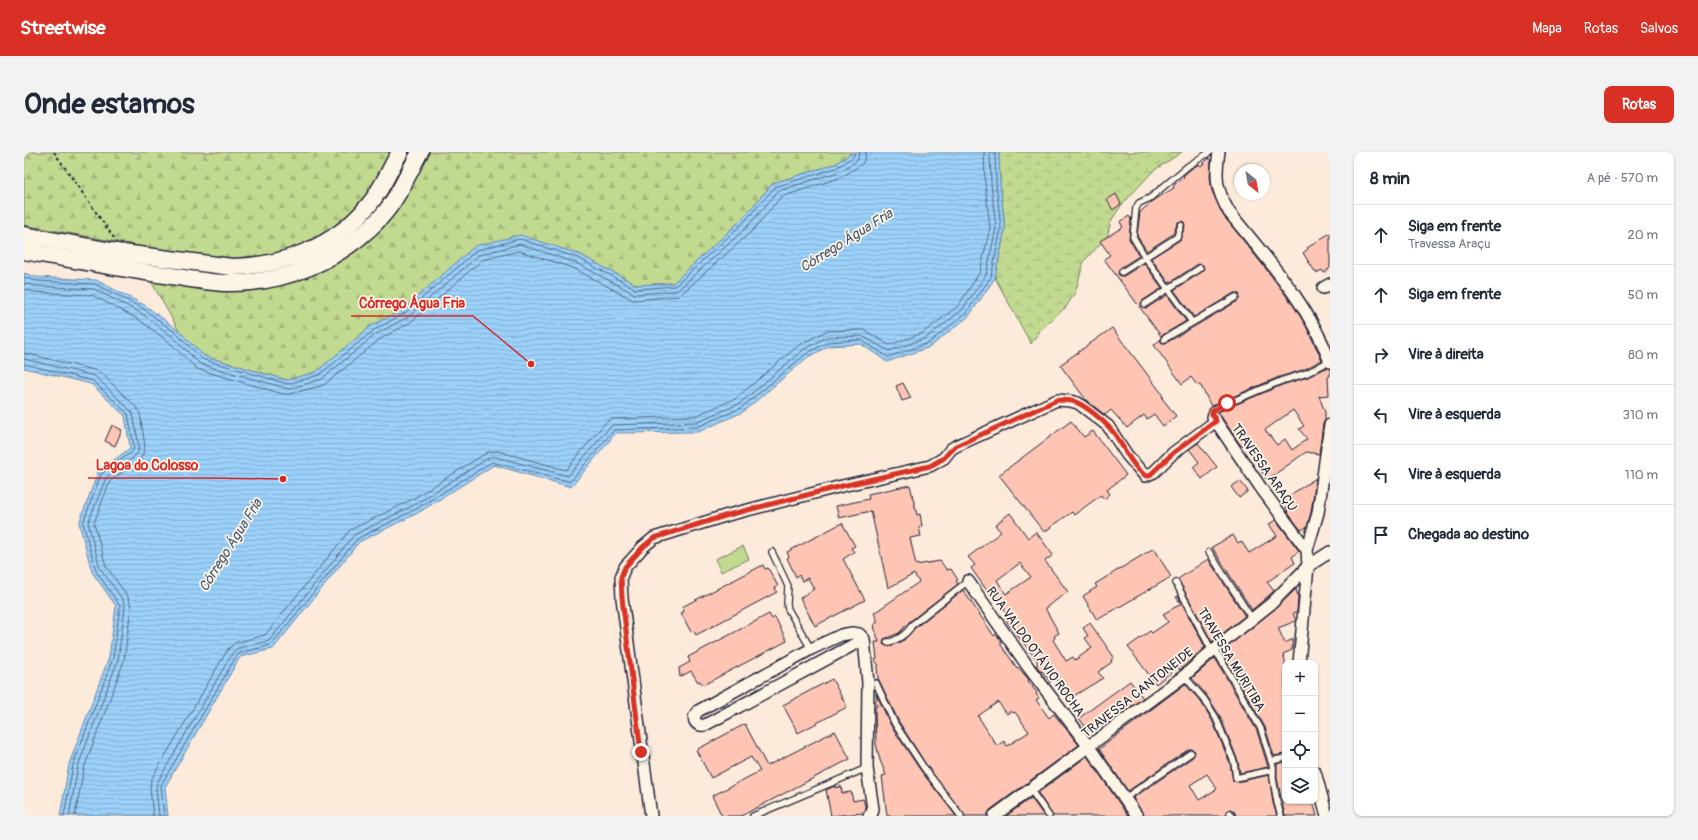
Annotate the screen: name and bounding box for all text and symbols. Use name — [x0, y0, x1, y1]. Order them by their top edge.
text: Streetwise — [20, 16, 106, 40]
text: Mapa — [1532, 20, 1562, 37]
text: Rotas — [1584, 20, 1618, 37]
text: Salvos — [1640, 20, 1678, 37]
button: Rotas — [1604, 86, 1674, 123]
text: Onde estamos — [24, 87, 195, 122]
north arrow — [1234, 164, 1270, 200]
text: 8 min — [1370, 168, 1410, 189]
text: A pé · 570 m — [1587, 170, 1658, 186]
water label: Córrego Água Fria — [797, 204, 897, 276]
text: Siga em frente — [1408, 217, 1501, 236]
icon: ahead — [1370, 224, 1392, 246]
text: 20 m — [1627, 227, 1658, 243]
text: Travessa Araçu — [1408, 236, 1491, 252]
icon: ahead — [1370, 284, 1392, 306]
text: Siga em frente — [1408, 285, 1501, 304]
text: 50 m — [1628, 287, 1658, 303]
callout: Córrego Água Fria — [351, 290, 473, 316]
text: Córrego Água Fria — [359, 294, 465, 312]
icon: right — [1370, 344, 1392, 366]
text: Vire à direita — [1408, 345, 1484, 364]
text: 80 m — [1628, 347, 1658, 363]
route start — [1218, 394, 1236, 412]
icon: left — [1370, 404, 1392, 426]
text: Vire à esquerda — [1408, 405, 1501, 424]
text: 310 m — [1622, 407, 1658, 423]
street label: TRAVESSA ARAÇU — [1228, 421, 1300, 515]
callout: Lagoa do Colosso — [88, 452, 207, 478]
text: Lagoa do Colosso — [96, 457, 199, 474]
icon: left — [1370, 464, 1392, 486]
text: Vire à esquerda — [1408, 465, 1501, 484]
text: 110 m — [1625, 467, 1658, 483]
water label: Córrego Água Fria — [195, 495, 267, 595]
icon: arrive — [1370, 524, 1392, 546]
text: Chegada ao destino — [1408, 525, 1529, 544]
street label: RUA VALDO OTÁVIO ROCHA — [983, 584, 1088, 720]
street label: TRAVESSA MURITIBA — [1194, 605, 1269, 715]
street label: TRAVESSA CANTONEIDE — [1079, 644, 1197, 741]
map controls — [1282, 660, 1318, 804]
button: + — [1282, 660, 1318, 696]
button: − — [1282, 696, 1318, 732]
button: locate — [1282, 732, 1318, 768]
route end — [632, 743, 650, 761]
button: layers — [1282, 768, 1318, 804]

